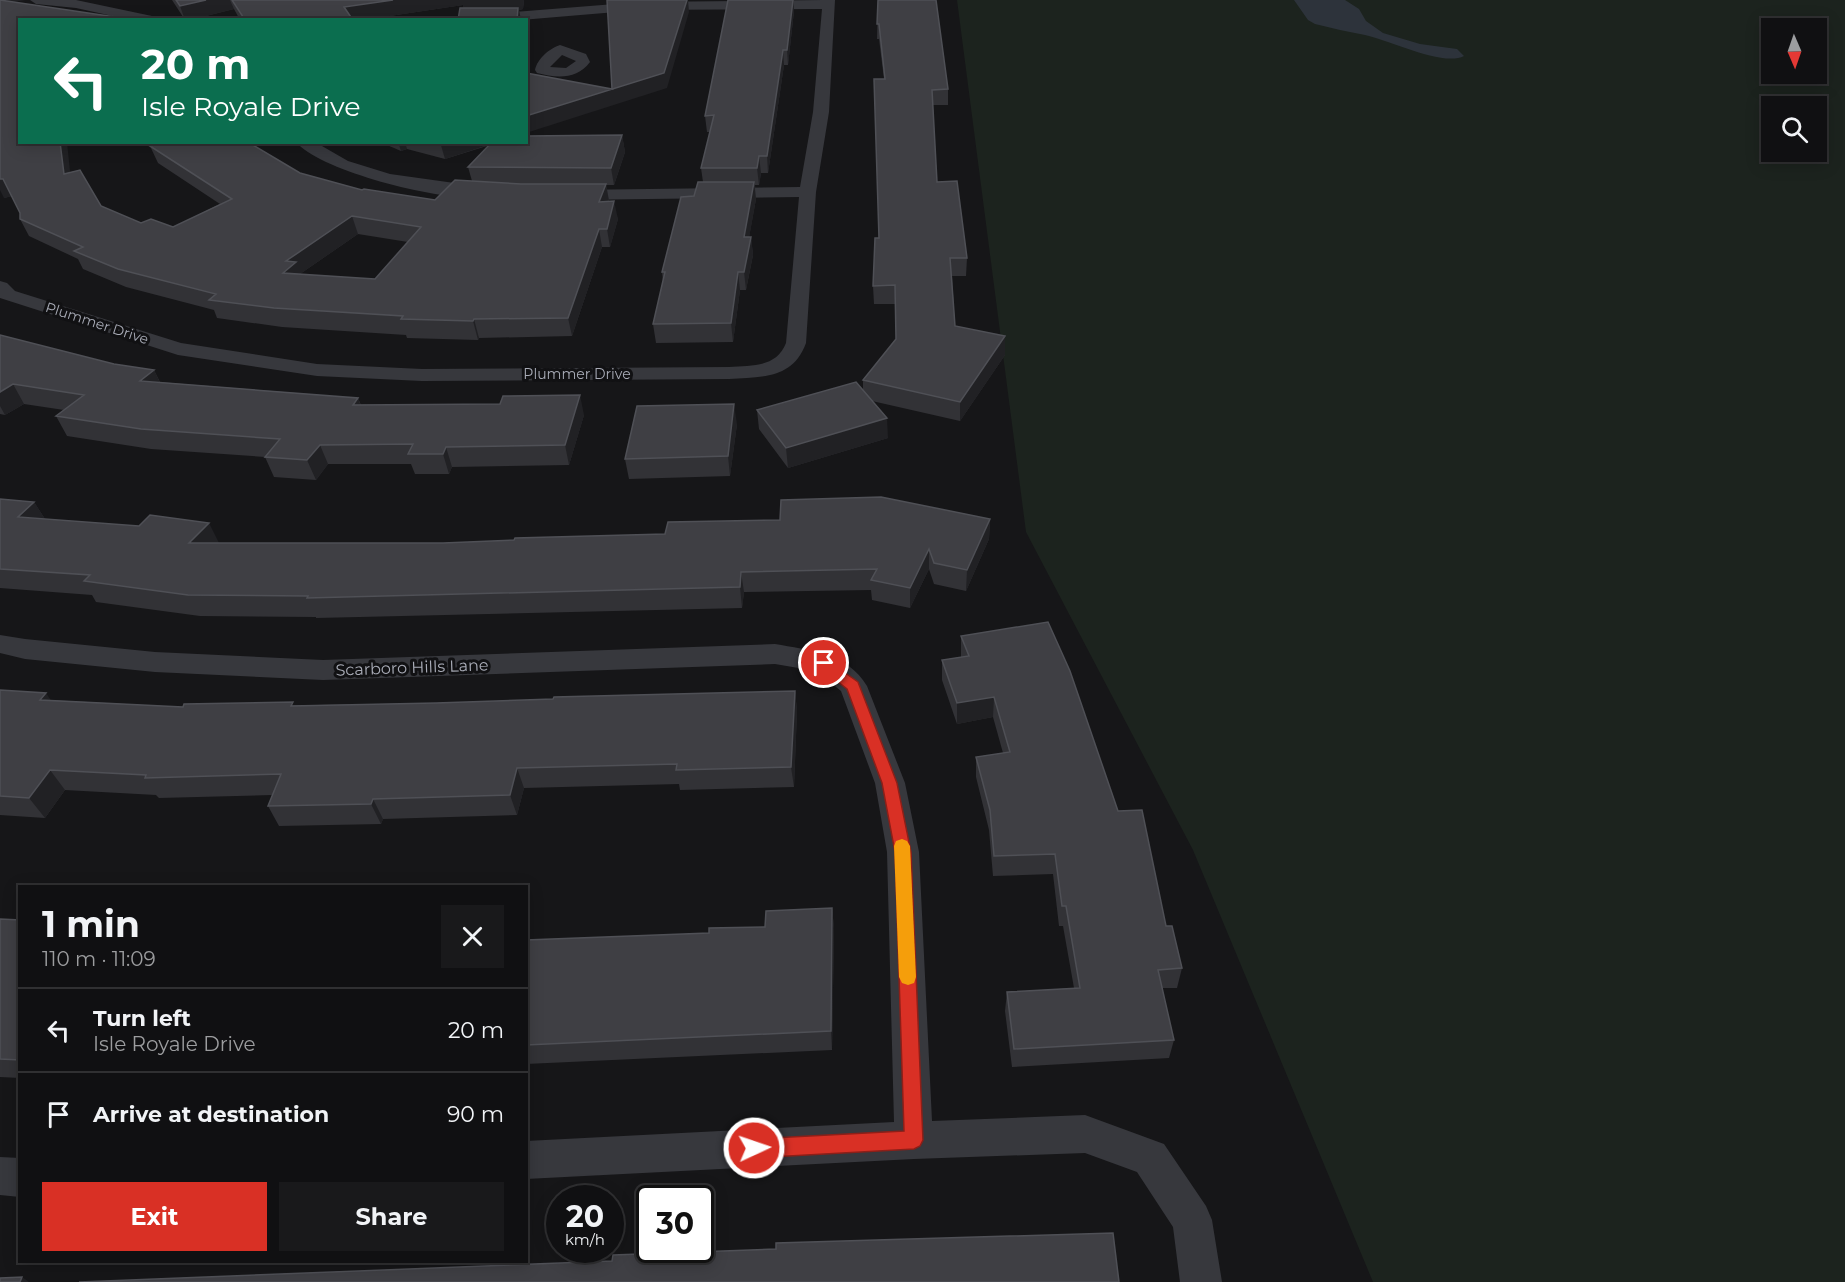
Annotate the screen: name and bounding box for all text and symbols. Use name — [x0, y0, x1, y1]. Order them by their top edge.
north arrow — [1761, 18, 1827, 84]
map controls — [1761, 18, 1827, 162]
text: 20 m — [141, 38, 250, 90]
icon: left — [42, 42, 120, 120]
text: Isle Royale Drive — [141, 90, 360, 123]
button: search — [1761, 96, 1827, 162]
street label: Plummer Drive — [43, 298, 151, 348]
street label: Plummer Drive — [523, 365, 631, 383]
pin — [798, 637, 849, 688]
icon: arrive — [807, 646, 840, 679]
street label: Scarboro Hills Lane — [335, 655, 489, 680]
text: 1 min — [42, 902, 140, 946]
button: close — [441, 905, 504, 968]
text: 110 m · 11:09 — [42, 947, 156, 971]
text: Turn left — [93, 1005, 191, 1032]
icon: left — [42, 1014, 75, 1047]
text: 20 m — [448, 1017, 504, 1044]
text: Isle Royale Drive — [93, 1032, 256, 1056]
icon: arrive — [42, 1098, 75, 1131]
text: Arrive at destination — [93, 1101, 329, 1128]
text: 90 m — [447, 1101, 504, 1128]
position arrow — [722, 1116, 786, 1180]
button: Exit — [42, 1182, 267, 1251]
button: Share — [279, 1182, 504, 1251]
speed limit sign: 30 — [636, 1185, 714, 1263]
text: 20 — [566, 1198, 604, 1235]
text: km/h — [565, 1230, 605, 1249]

